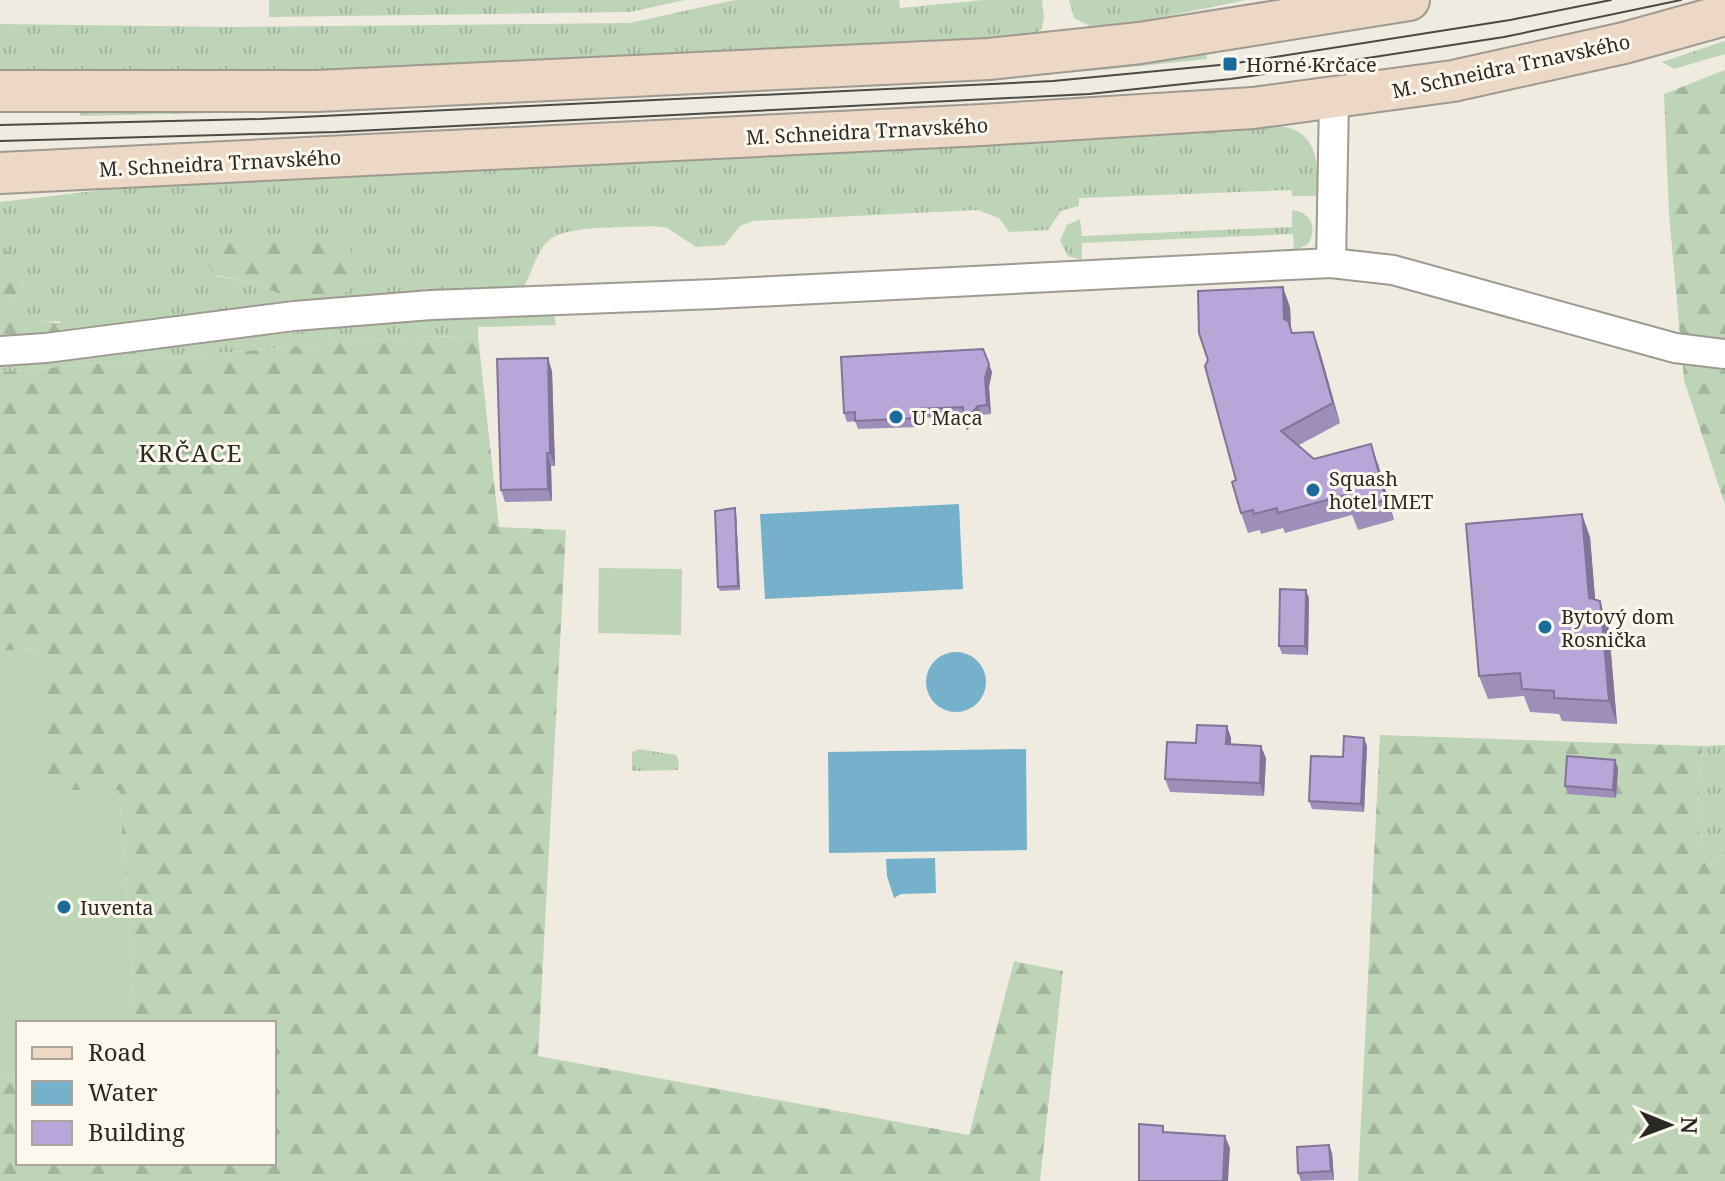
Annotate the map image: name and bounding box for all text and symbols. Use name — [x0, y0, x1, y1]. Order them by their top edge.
street label: M. Schneidra Trnavského — [1389, 28, 1633, 104]
place label: Horné Krčace — [1246, 51, 1377, 78]
marker: Horné Krčace — [1221, 55, 1239, 73]
street label: M. Schneidra Trnavského — [745, 111, 989, 151]
street label: M. Schneidra Trnavského — [98, 143, 342, 183]
place label: U Maca — [912, 404, 983, 431]
marker: U Maca — [887, 408, 905, 426]
district label: KRČACE — [139, 436, 243, 469]
place label: Squash hotel IMET — [1329, 465, 1433, 515]
marker: Squash hotel IMET — [1304, 481, 1322, 499]
place label: Bytový dom Rosnička — [1561, 603, 1674, 653]
marker: Bytový dom Rosnička — [1536, 618, 1554, 636]
place label: Iuventa — [80, 894, 154, 921]
marker: Iuventa — [55, 898, 73, 916]
legend — [16, 1021, 276, 1165]
text: Road — [88, 1035, 146, 1068]
text: Water — [88, 1075, 158, 1108]
north arrow — [1629, 1085, 1709, 1165]
text: Building — [88, 1115, 185, 1148]
text: N — [1675, 1116, 1705, 1134]

